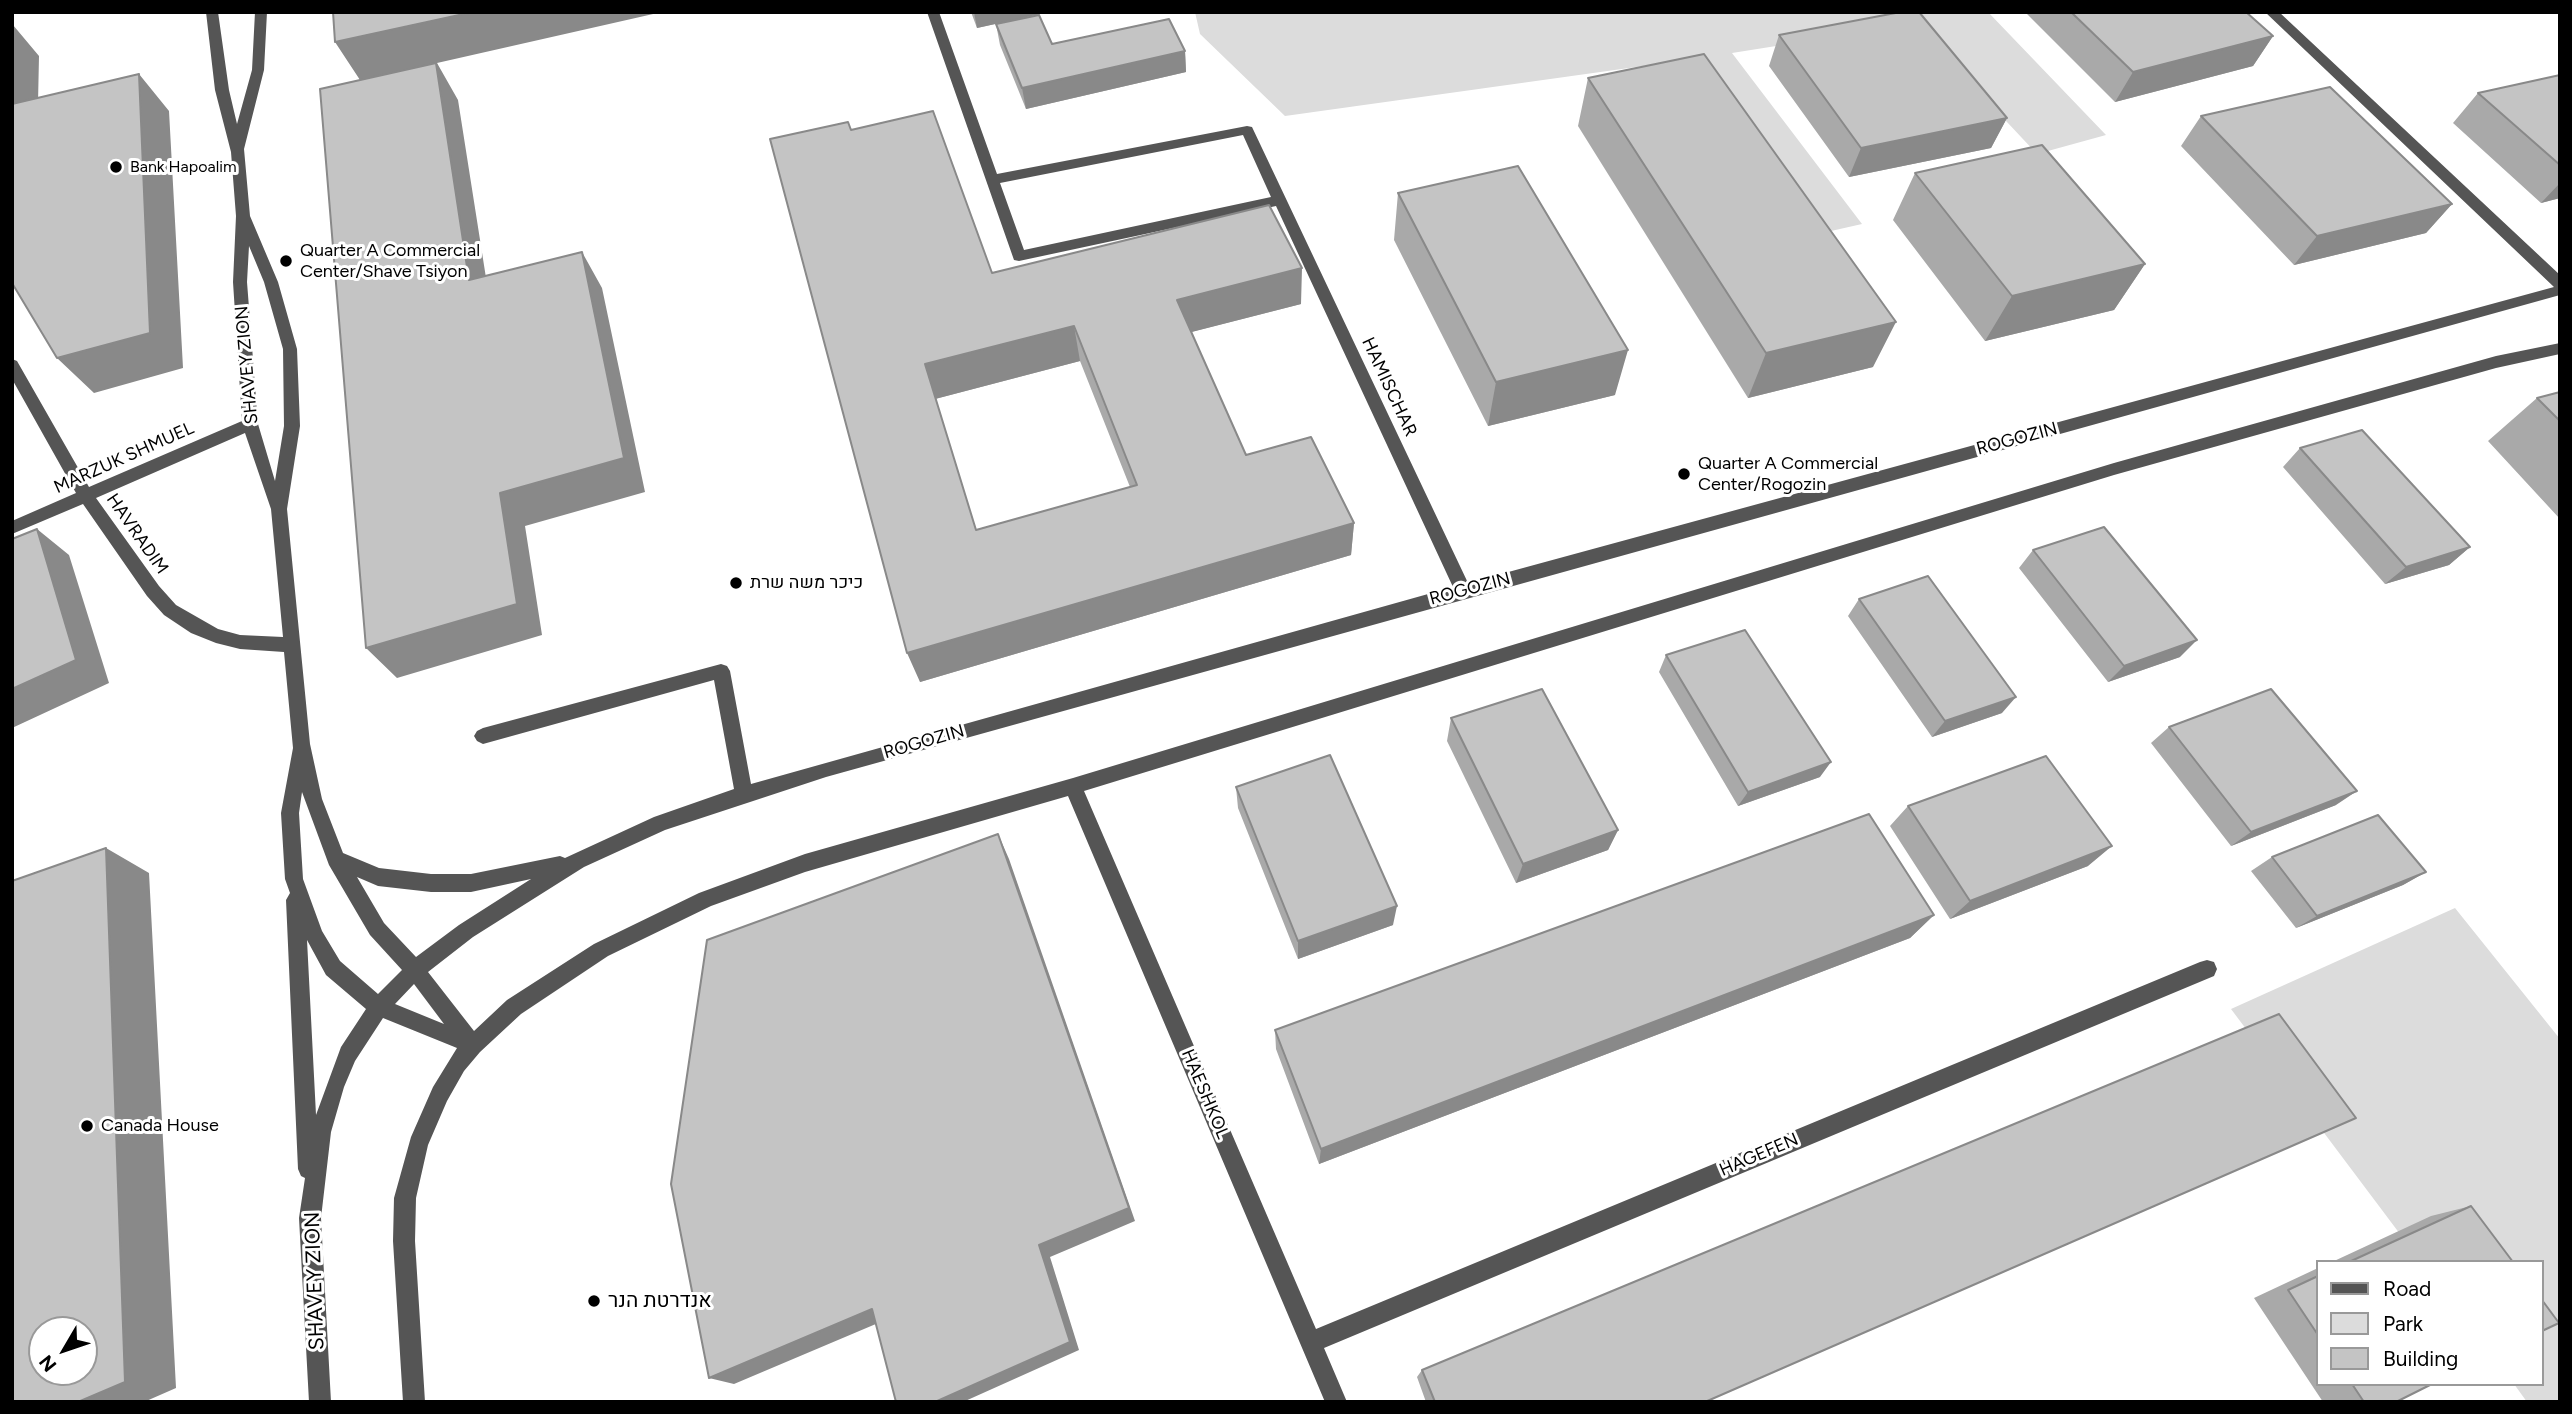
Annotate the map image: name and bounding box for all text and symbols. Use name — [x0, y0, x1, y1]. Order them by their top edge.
place label: Bank Hapoalim — [130, 157, 236, 177]
marker: Bank Hapoalim — [108, 159, 124, 175]
place label: Quarter A Commercial Center/Shave Tsiyon — [300, 240, 480, 282]
marker: Quarter A Commercial Center/Shave Tsiyon — [278, 253, 294, 269]
street label: SHAVEY ZION — [231, 305, 263, 425]
street label: HAMISCHAR — [1357, 334, 1421, 440]
street label: MARZUK SHMUEL — [51, 417, 197, 499]
street label: ROGOZIN — [1974, 418, 2060, 460]
place label: Quarter A Commercial Center/Rogozin — [1698, 453, 1878, 496]
marker: Quarter A Commercial Center/Rogozin — [1676, 466, 1692, 482]
street label: HAVRADIM — [101, 490, 173, 578]
street label: ROGOZIN — [1427, 568, 1513, 610]
place label: כיכר משה שרת — [750, 572, 863, 594]
marker: כיכר משה שרת — [728, 575, 744, 591]
street label: ROGOZIN — [881, 720, 967, 764]
street label: HAESHKOL — [1176, 1046, 1234, 1142]
place label: Canada House — [101, 1115, 219, 1137]
marker: Canada House — [79, 1118, 95, 1134]
street label: HAGEFEN — [1716, 1129, 1802, 1181]
street label: SHAVEY ZION — [300, 1211, 330, 1351]
legend — [2316, 1260, 2544, 1386]
text: Road — [2383, 1276, 2431, 1301]
place label: אנדרטת הנר — [608, 1288, 712, 1314]
marker: אנדרטת הנר — [586, 1293, 602, 1309]
text: Park — [2383, 1311, 2423, 1336]
north arrow — [28, 1316, 98, 1386]
text: Building — [2383, 1346, 2458, 1371]
text: N — [34, 1350, 61, 1376]

